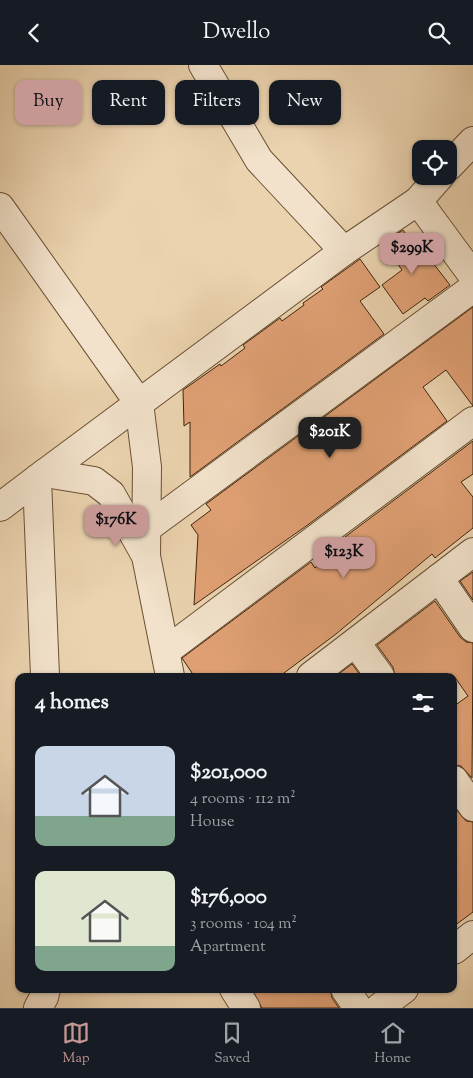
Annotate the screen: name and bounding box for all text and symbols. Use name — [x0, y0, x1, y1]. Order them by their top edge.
text: Dwello — [203, 17, 270, 49]
icon: back — [20, 19, 48, 47]
icon: search — [425, 19, 453, 47]
chip: Buy — [15, 80, 82, 125]
chip: Rent — [92, 80, 165, 125]
chip: Filters — [175, 80, 259, 125]
chip: New — [269, 80, 341, 125]
map controls — [412, 140, 457, 185]
button: locate — [412, 140, 457, 185]
pin: $299K — [377, 233, 447, 275]
text: $299K — [390, 237, 434, 260]
pin: $201K — [295, 417, 365, 459]
text: $201K — [309, 421, 351, 444]
pin: $176K — [81, 505, 151, 547]
text: $176K — [95, 509, 137, 532]
pin: $123K — [309, 537, 379, 579]
text: $123K — [324, 541, 364, 564]
text: 4 homes — [35, 688, 109, 718]
icon: filters — [409, 689, 437, 717]
text: $201,000 — [190, 758, 267, 788]
icon: home — [75, 766, 135, 826]
text: 4 rooms · 112 m² — [190, 788, 296, 811]
text: House — [190, 811, 234, 834]
text: $176,000 — [190, 883, 267, 913]
icon: home — [75, 891, 135, 951]
text: 3 rooms · 104 m² — [190, 913, 297, 936]
text: Apartment — [190, 936, 266, 959]
tab: Map — [62, 1019, 90, 1069]
tab: Saved — [214, 1019, 250, 1069]
tab: Home — [374, 1019, 411, 1069]

